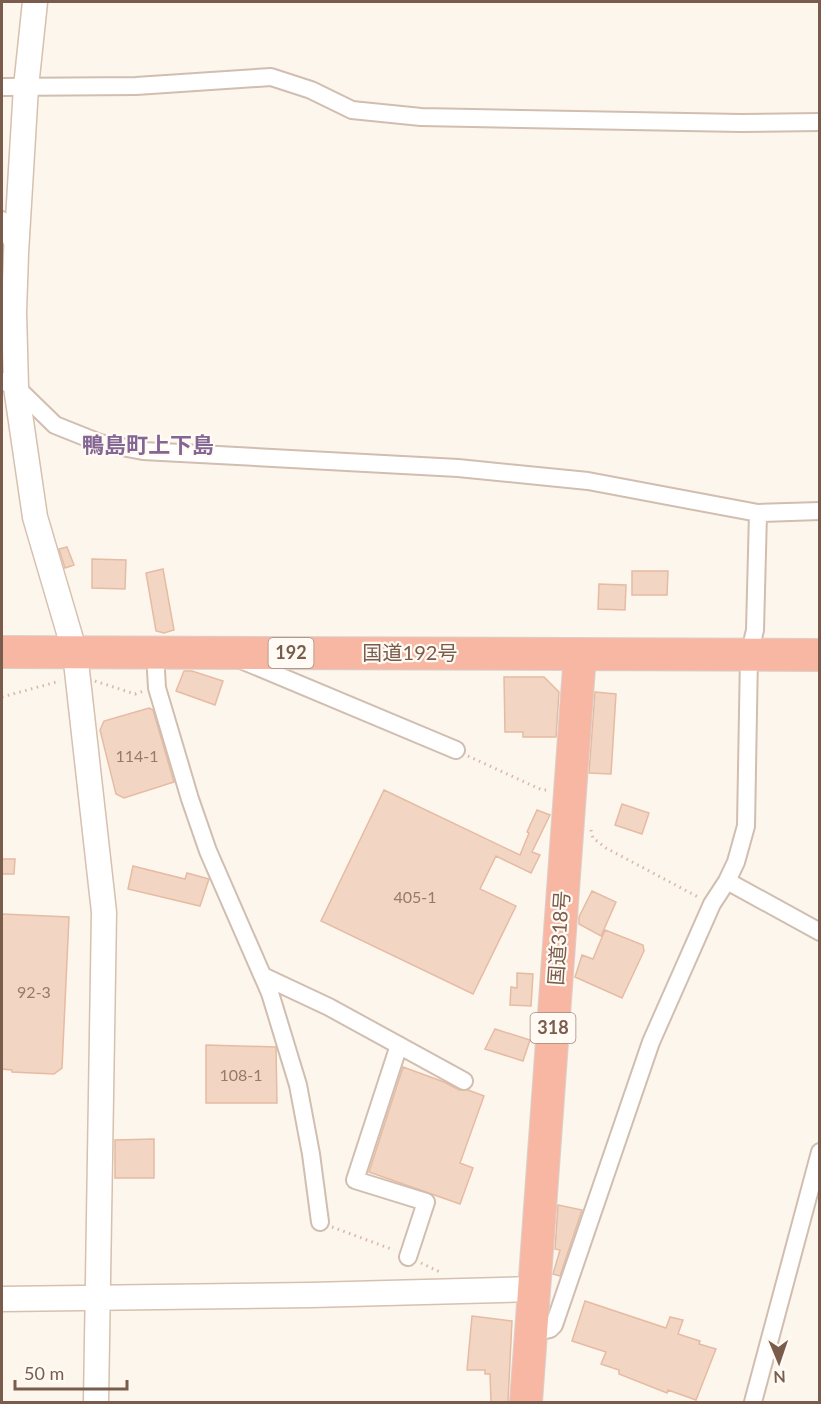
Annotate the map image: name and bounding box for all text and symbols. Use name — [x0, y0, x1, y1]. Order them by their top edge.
district label: 鴨島町上下島 — [82, 431, 214, 458]
road number: 192 — [268, 638, 314, 668]
street label: 国道192号 — [363, 640, 457, 664]
house number: 114-1 — [115, 746, 159, 765]
house number: 405-1 — [393, 887, 437, 906]
street label: 国道318号 — [543, 890, 573, 986]
house number: 92-3 — [17, 982, 51, 1001]
road number: 318 — [530, 1013, 576, 1043]
house number: 108-1 — [219, 1065, 263, 1084]
north arrow — [749, 1332, 809, 1392]
scale bar — [15, 1353, 128, 1391]
text: 50 m — [24, 1362, 64, 1384]
text: N — [773, 1368, 786, 1387]

